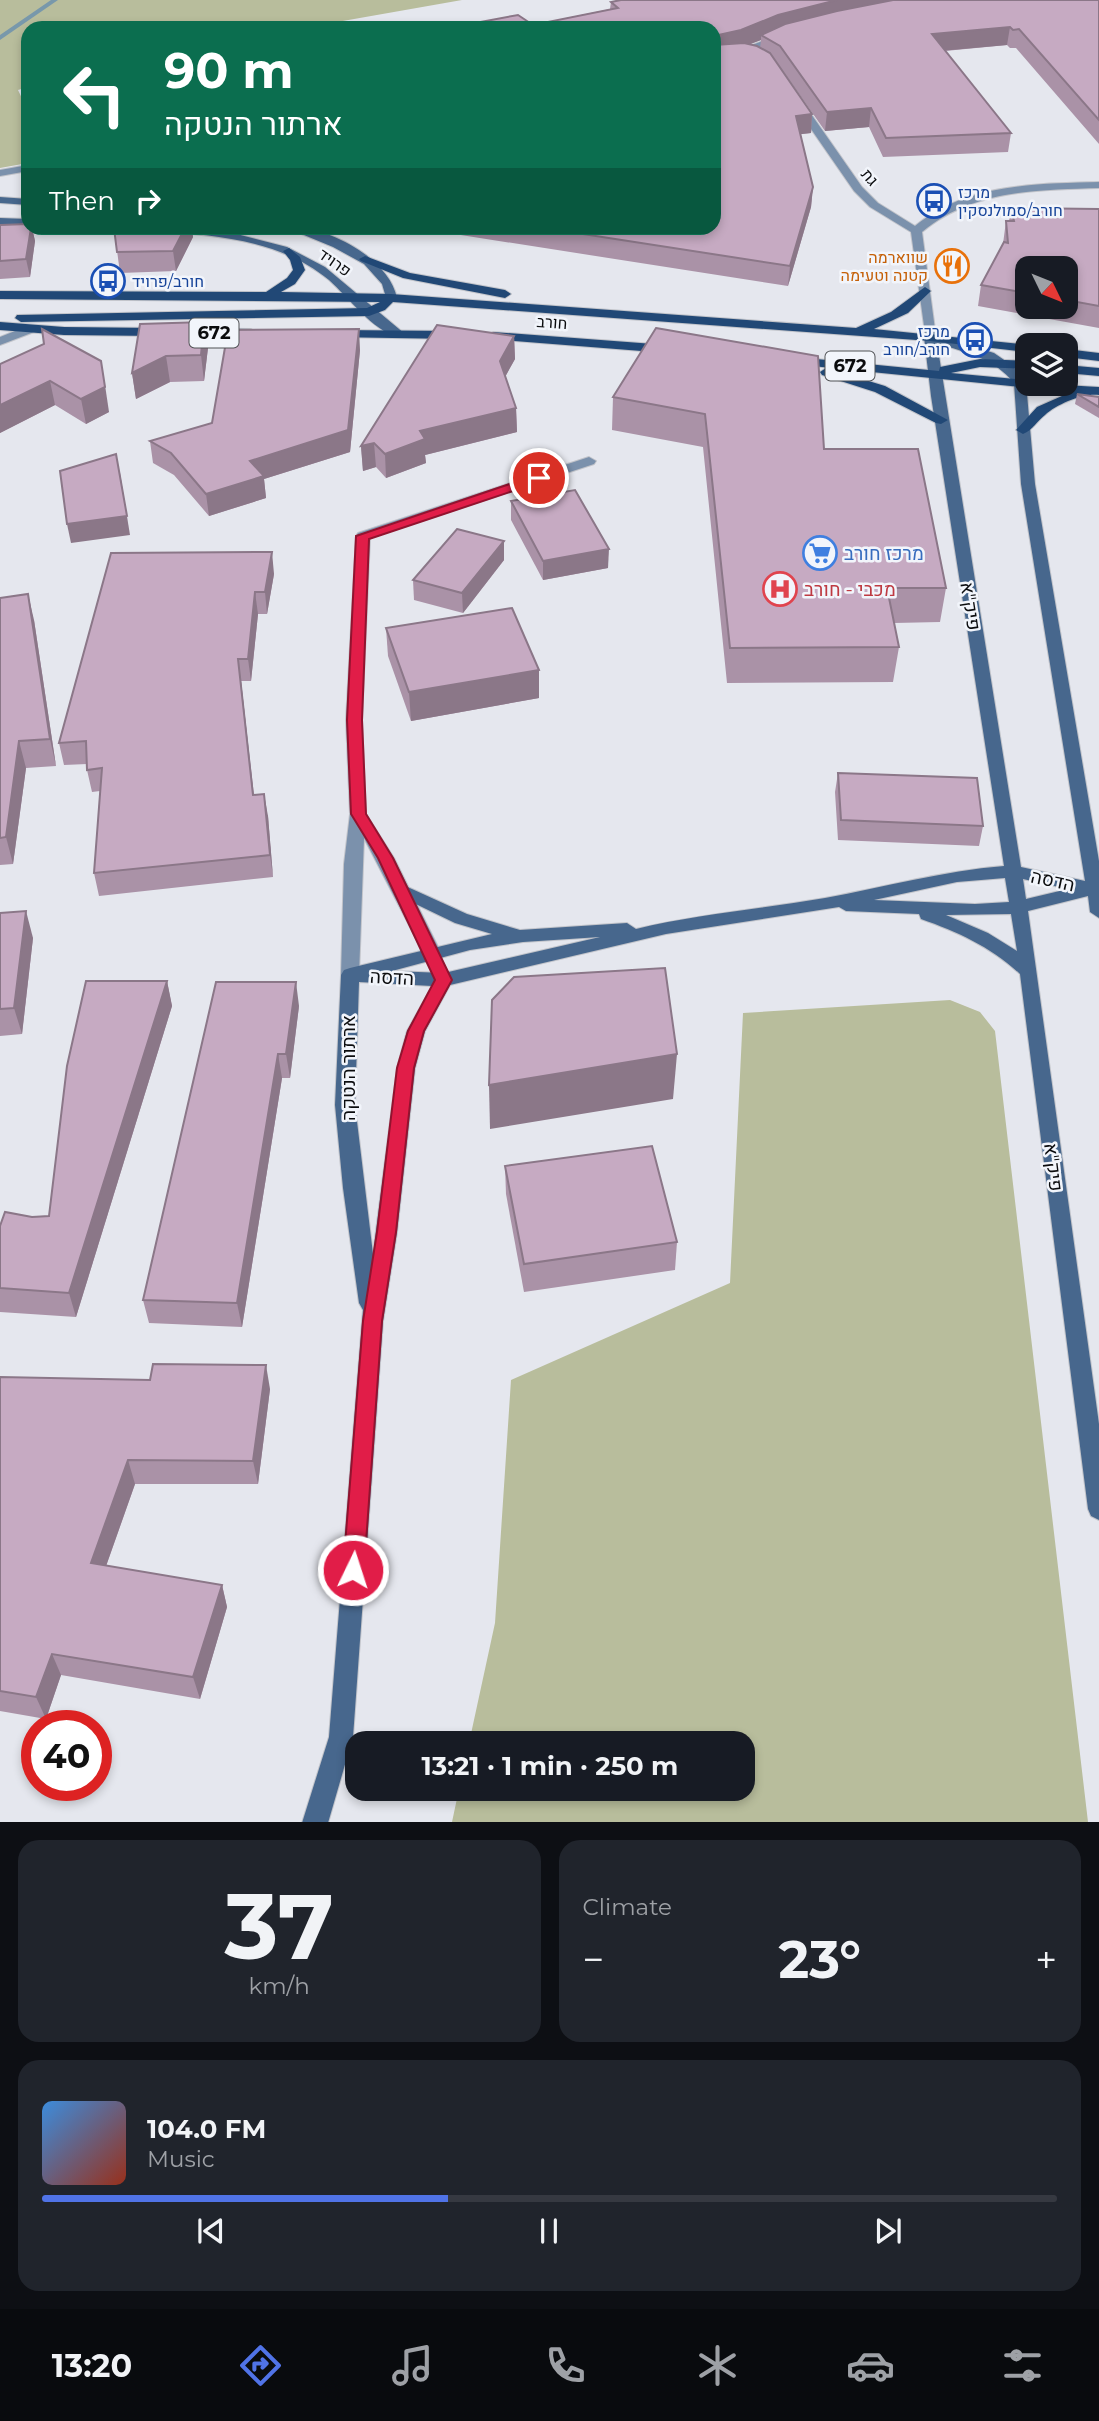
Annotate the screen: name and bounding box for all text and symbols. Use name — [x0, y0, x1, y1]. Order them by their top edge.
text: 90 m — [164, 41, 294, 100]
icon: left — [49, 49, 140, 140]
text: ארתור הנטקה — [164, 104, 343, 143]
street label: גת — [857, 165, 882, 190]
icon: right — [129, 182, 167, 220]
bus stop icon: מרכז חורב/סמולנסקין — [915, 182, 953, 220]
place label: מרכז חורב/סמולנסקין — [958, 183, 1063, 220]
text: Then — [49, 185, 115, 217]
street label: פרויד — [315, 244, 355, 280]
restaurant icon: שווארמה קטנה וטעימה — [933, 247, 971, 285]
place label: שווארמה קטנה וטעימה — [841, 248, 928, 285]
north arrow — [1015, 256, 1078, 318]
map controls — [1015, 256, 1078, 396]
bus stop icon: חורב/פרויד — [89, 262, 127, 300]
place label: חורב/פרויד — [132, 272, 204, 291]
street label: חורב — [536, 312, 568, 333]
road number: 672 — [190, 318, 238, 348]
bus stop icon: מרכז חורב/חורב — [956, 321, 994, 359]
place label: מרכז חורב/חורב — [883, 322, 950, 359]
button: layers — [1015, 333, 1078, 396]
road number: 672 — [826, 352, 874, 380]
pin — [509, 448, 569, 508]
icon: arrive — [520, 459, 558, 497]
supermarket icon: מרכז חורב — [801, 534, 839, 572]
place label: מרכז חורב — [844, 542, 924, 565]
hospital icon: מכבי - חורב — [761, 570, 799, 608]
place label: מכבי - חורב — [804, 578, 896, 601]
street label: פיק"א — [955, 580, 986, 632]
street label: הדסה — [1029, 865, 1077, 896]
street label: הדסה — [369, 965, 415, 990]
street label: ארתור הנטקה — [337, 1015, 360, 1121]
street label: פיק"א — [1039, 1141, 1068, 1193]
position arrow — [316, 1533, 390, 1607]
speed limit sign: 40 — [21, 1710, 112, 1801]
text: 13:21 · 1 min · 250 m — [422, 1750, 678, 1782]
text: 37 — [224, 1871, 334, 1982]
text: Climate — [583, 1893, 672, 1921]
text: 23° — [779, 1928, 861, 1991]
text: − — [583, 1936, 604, 1983]
text: + — [1035, 1936, 1057, 1983]
text: km/h — [249, 1972, 310, 2000]
text: 104.0 FM — [147, 2113, 266, 2145]
text: Music — [147, 2145, 215, 2173]
icon: previous — [192, 2212, 230, 2250]
icon: pause — [530, 2212, 568, 2250]
icon: next — [869, 2212, 907, 2250]
icon: directions — [236, 2341, 285, 2390]
icon: music — [388, 2341, 437, 2390]
icon: phone — [541, 2341, 590, 2390]
icon: climate — [693, 2341, 742, 2390]
icon: car — [846, 2341, 895, 2390]
icon: filters — [998, 2341, 1047, 2390]
text: 13:20 — [52, 2346, 132, 2385]

